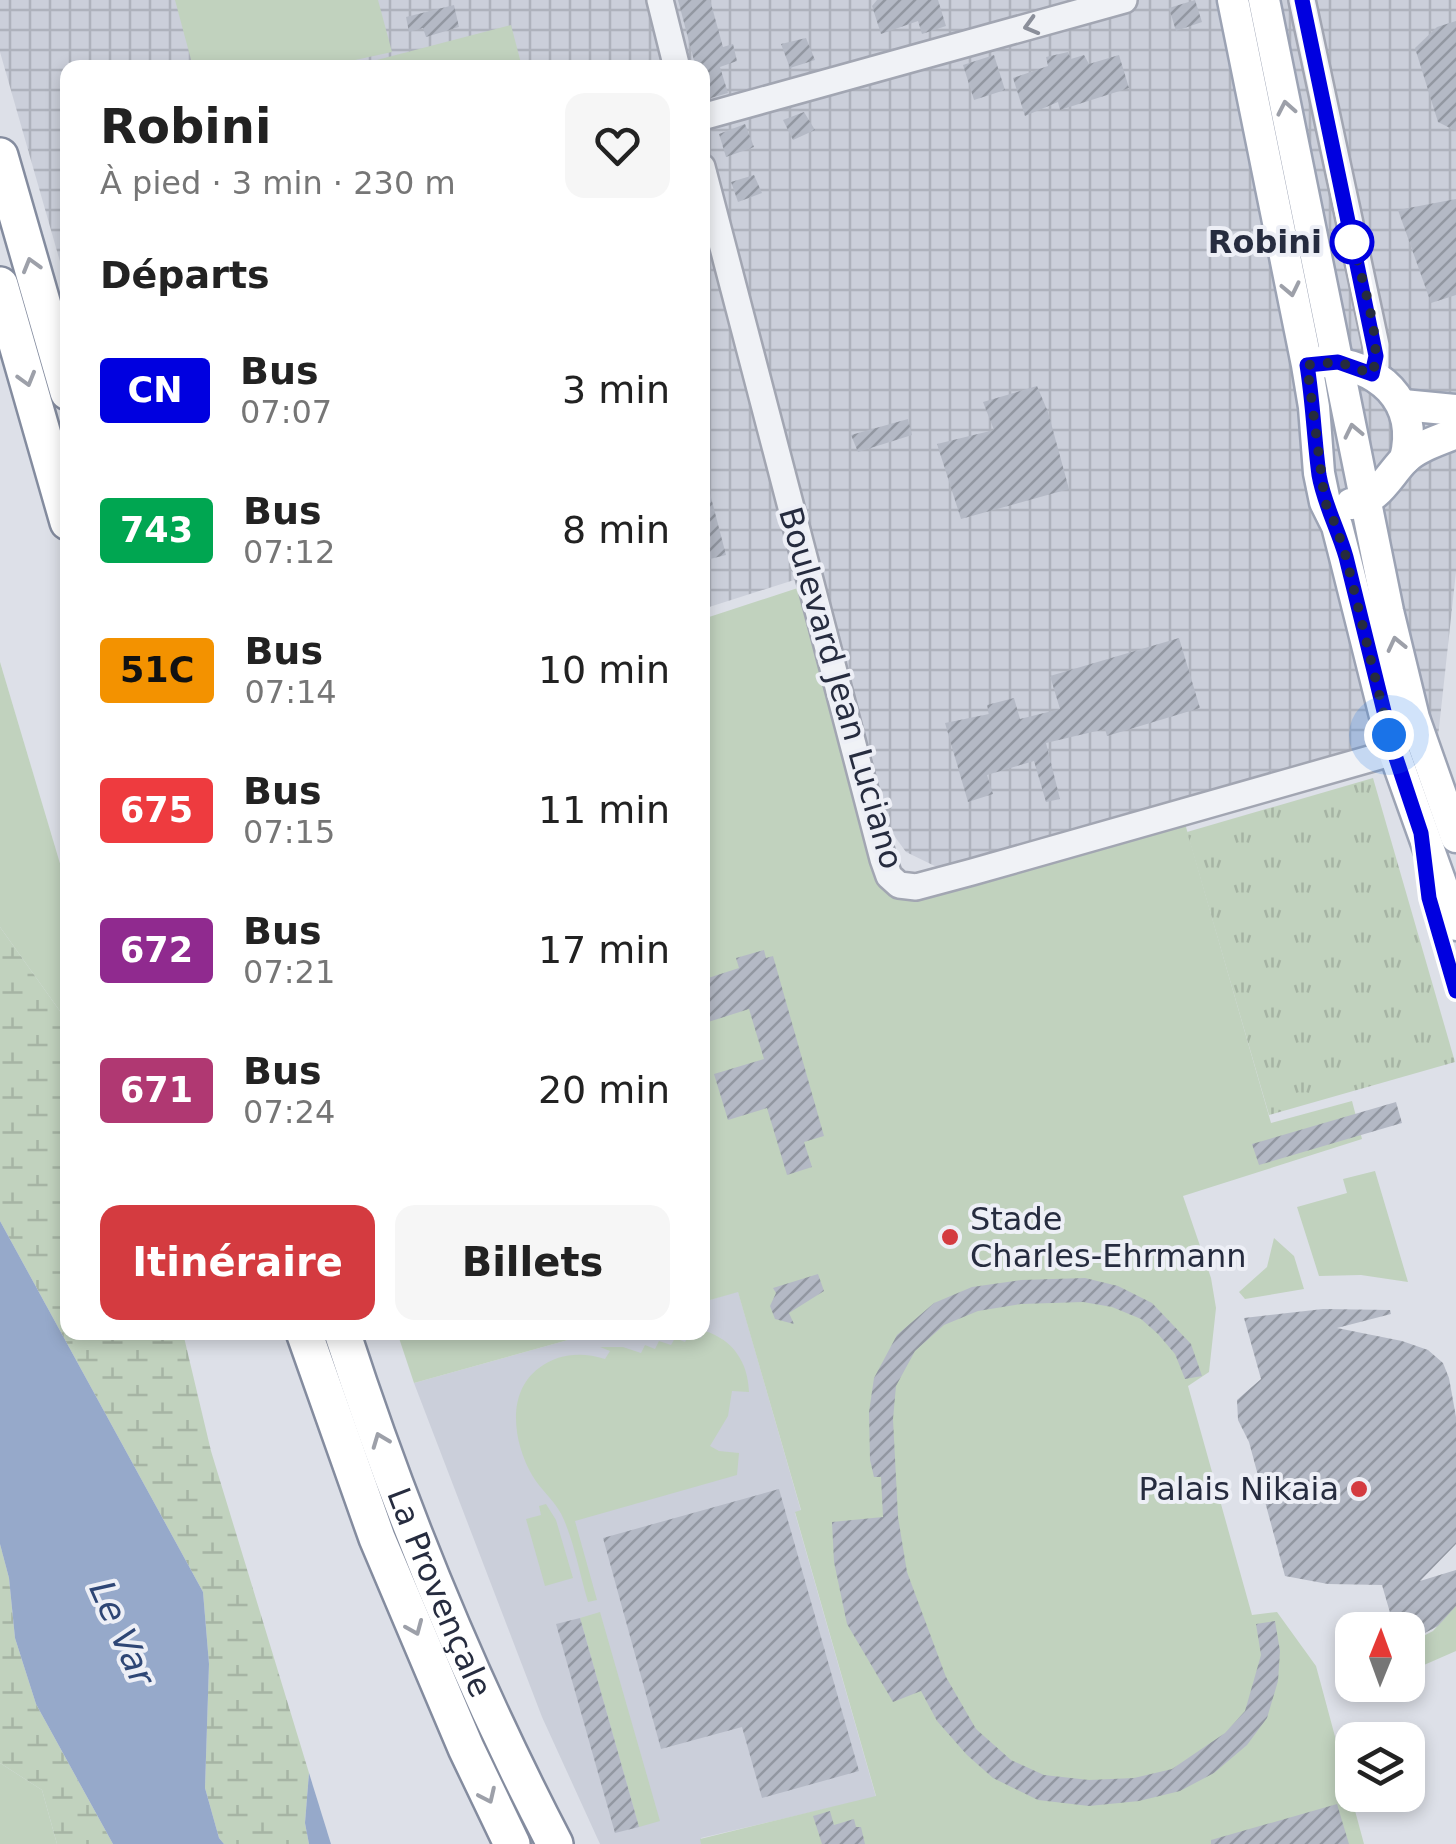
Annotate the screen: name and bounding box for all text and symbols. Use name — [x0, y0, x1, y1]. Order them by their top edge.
one-way arrow — [1023, 14, 1040, 35]
button: heart — [565, 93, 670, 198]
text: Robini — [100, 98, 271, 154]
one-way arrow — [1276, 100, 1297, 117]
text: À pied · 3 min · 230 m — [100, 164, 456, 202]
marker: Robini — [1331, 221, 1373, 263]
place label: Robini — [1208, 223, 1322, 261]
text: Départs — [100, 253, 270, 297]
one-way arrow — [22, 257, 43, 274]
one-way arrow — [1279, 280, 1300, 297]
text: Bus — [240, 349, 319, 393]
text: 3 min — [562, 368, 670, 412]
one-way arrow — [15, 370, 36, 387]
text: CN — [128, 370, 182, 410]
text: 07:07 — [240, 393, 332, 431]
one-way arrow — [1343, 423, 1364, 440]
text: Bus — [243, 489, 322, 533]
street label: Boulevard Jean Luciano — [771, 503, 911, 873]
text: 8 min — [562, 508, 670, 552]
text: 743 — [120, 510, 193, 550]
text: 07:12 — [243, 533, 335, 571]
text: Bus — [244, 629, 323, 673]
one-way arrow — [1387, 636, 1408, 653]
text: 10 min — [538, 648, 670, 692]
text: 51C — [120, 650, 194, 690]
text: 07:14 — [244, 673, 337, 711]
your location — [1364, 710, 1414, 760]
text: Bus — [243, 769, 322, 813]
text: 11 min — [538, 788, 670, 832]
text: 675 — [120, 790, 193, 830]
text: 07:15 — [243, 813, 335, 851]
text: Bus — [243, 909, 322, 953]
text: 17 min — [538, 928, 670, 972]
text: 672 — [120, 930, 193, 970]
text: 07:21 — [243, 953, 335, 991]
text: Bus — [243, 1049, 322, 1093]
text: 20 min — [538, 1068, 670, 1112]
text: 671 — [120, 1070, 193, 1110]
text: 07:24 — [243, 1093, 335, 1131]
place label: Stade Charles-Ehrmann — [970, 1200, 1247, 1275]
button: Itinéraire — [100, 1205, 375, 1320]
button: Billets — [395, 1205, 670, 1320]
marker: Stade Charles-Ehrmann — [939, 1226, 961, 1248]
one-way arrow — [372, 1432, 392, 1450]
place label: Palais Nikaia — [1138, 1470, 1339, 1508]
marker: Palais Nikaia — [1348, 1478, 1370, 1500]
street label: La Provençale — [379, 1482, 500, 1703]
water label: Le Var — [81, 1575, 164, 1694]
north arrow — [1335, 1612, 1425, 1702]
map controls — [1335, 1612, 1425, 1812]
one-way arrow — [404, 1618, 424, 1636]
button: layers — [1335, 1722, 1425, 1812]
one-way arrow — [476, 1786, 496, 1804]

